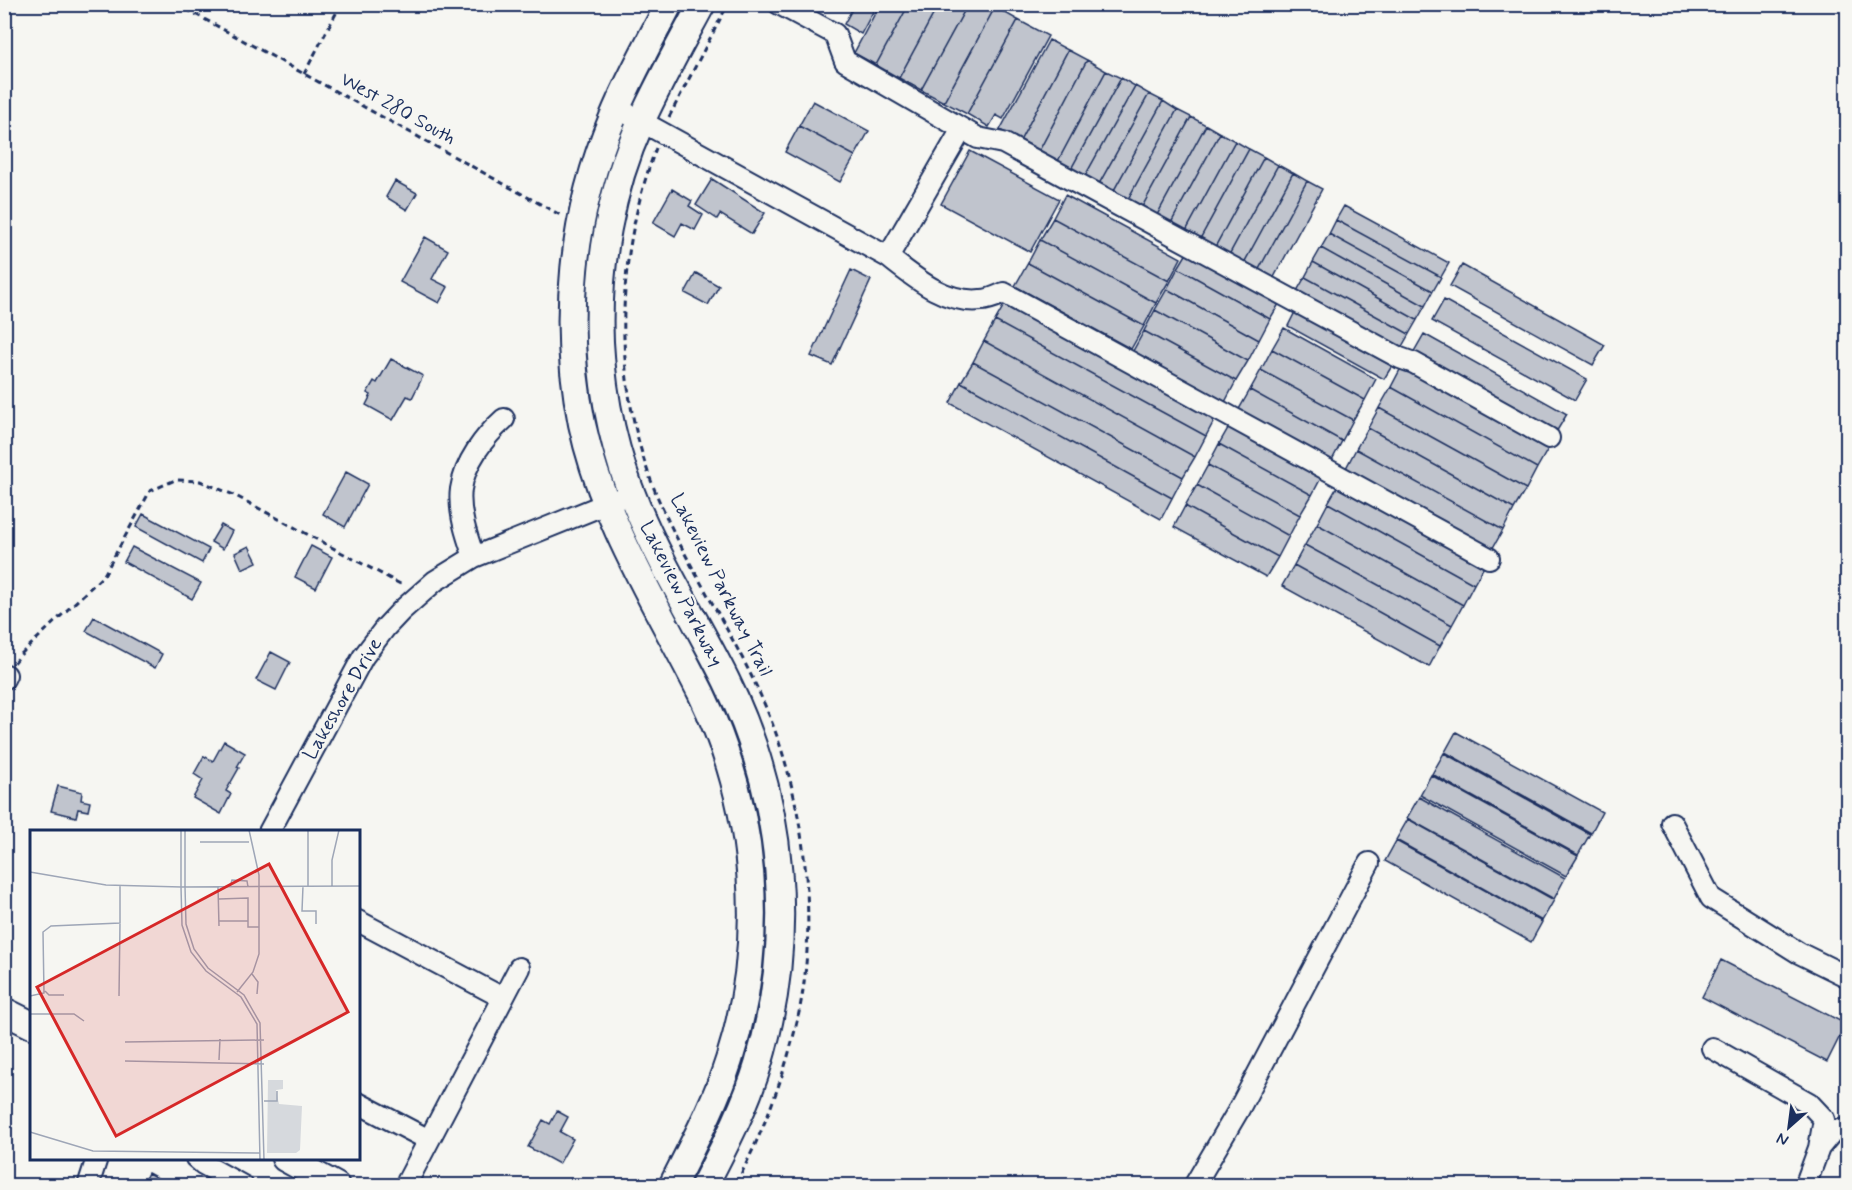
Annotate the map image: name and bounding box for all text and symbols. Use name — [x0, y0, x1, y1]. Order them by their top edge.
street label: West 280 South — [335, 66, 461, 152]
street label: Lakeview Parkway Trail — [665, 490, 777, 680]
street label: Lakeview Parkway — [634, 518, 728, 670]
street label: Lakeshore Drive — [297, 633, 389, 765]
inset map — [30, 830, 360, 1160]
north arrow — [1759, 1097, 1819, 1157]
text: N — [1773, 1127, 1792, 1151]

